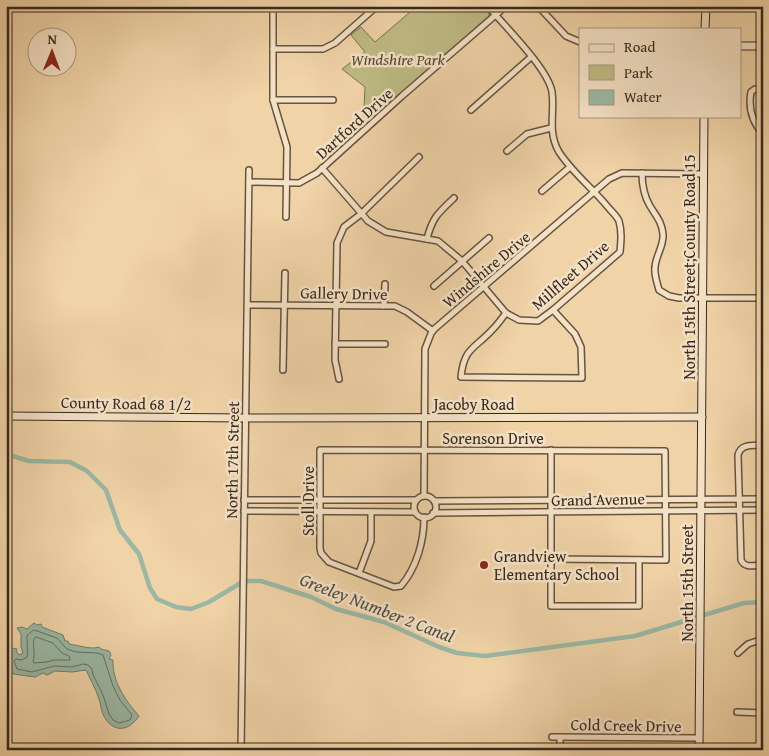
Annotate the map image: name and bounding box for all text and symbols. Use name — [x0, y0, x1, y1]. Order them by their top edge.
north arrow — [28, 28, 78, 78]
legend — [579, 28, 742, 118]
text: N — [47, 29, 58, 49]
text: Road — [624, 36, 655, 57]
park label: Windshire Park — [351, 47, 446, 71]
text: Park — [624, 62, 653, 83]
street label: Dartford Drive — [310, 82, 398, 164]
text: Water — [624, 86, 662, 107]
street label: North 15th Street;County Road 15 — [677, 154, 701, 380]
street label: Windshire Drive — [437, 225, 535, 313]
street label: Millfleet Drive — [526, 234, 614, 316]
street label: Gallery Drive — [300, 280, 388, 306]
street label: County Road 68 1/2 — [61, 390, 191, 416]
street label: Jacoby Road — [431, 392, 515, 416]
street label: North 17th Street — [219, 401, 245, 519]
street label: Sorenson Drive — [442, 426, 544, 450]
street label: Stoll Drive — [296, 466, 320, 536]
street label: Grand Avenue — [551, 486, 645, 512]
street label: North 15th Street — [675, 524, 699, 642]
place label: Grandview Elementary School — [494, 544, 620, 586]
marker: Grandview Elementary School — [478, 559, 490, 571]
water label: Greeley Number 2 Canal — [296, 566, 459, 650]
street label: Cold Creek Drive — [570, 712, 682, 738]

